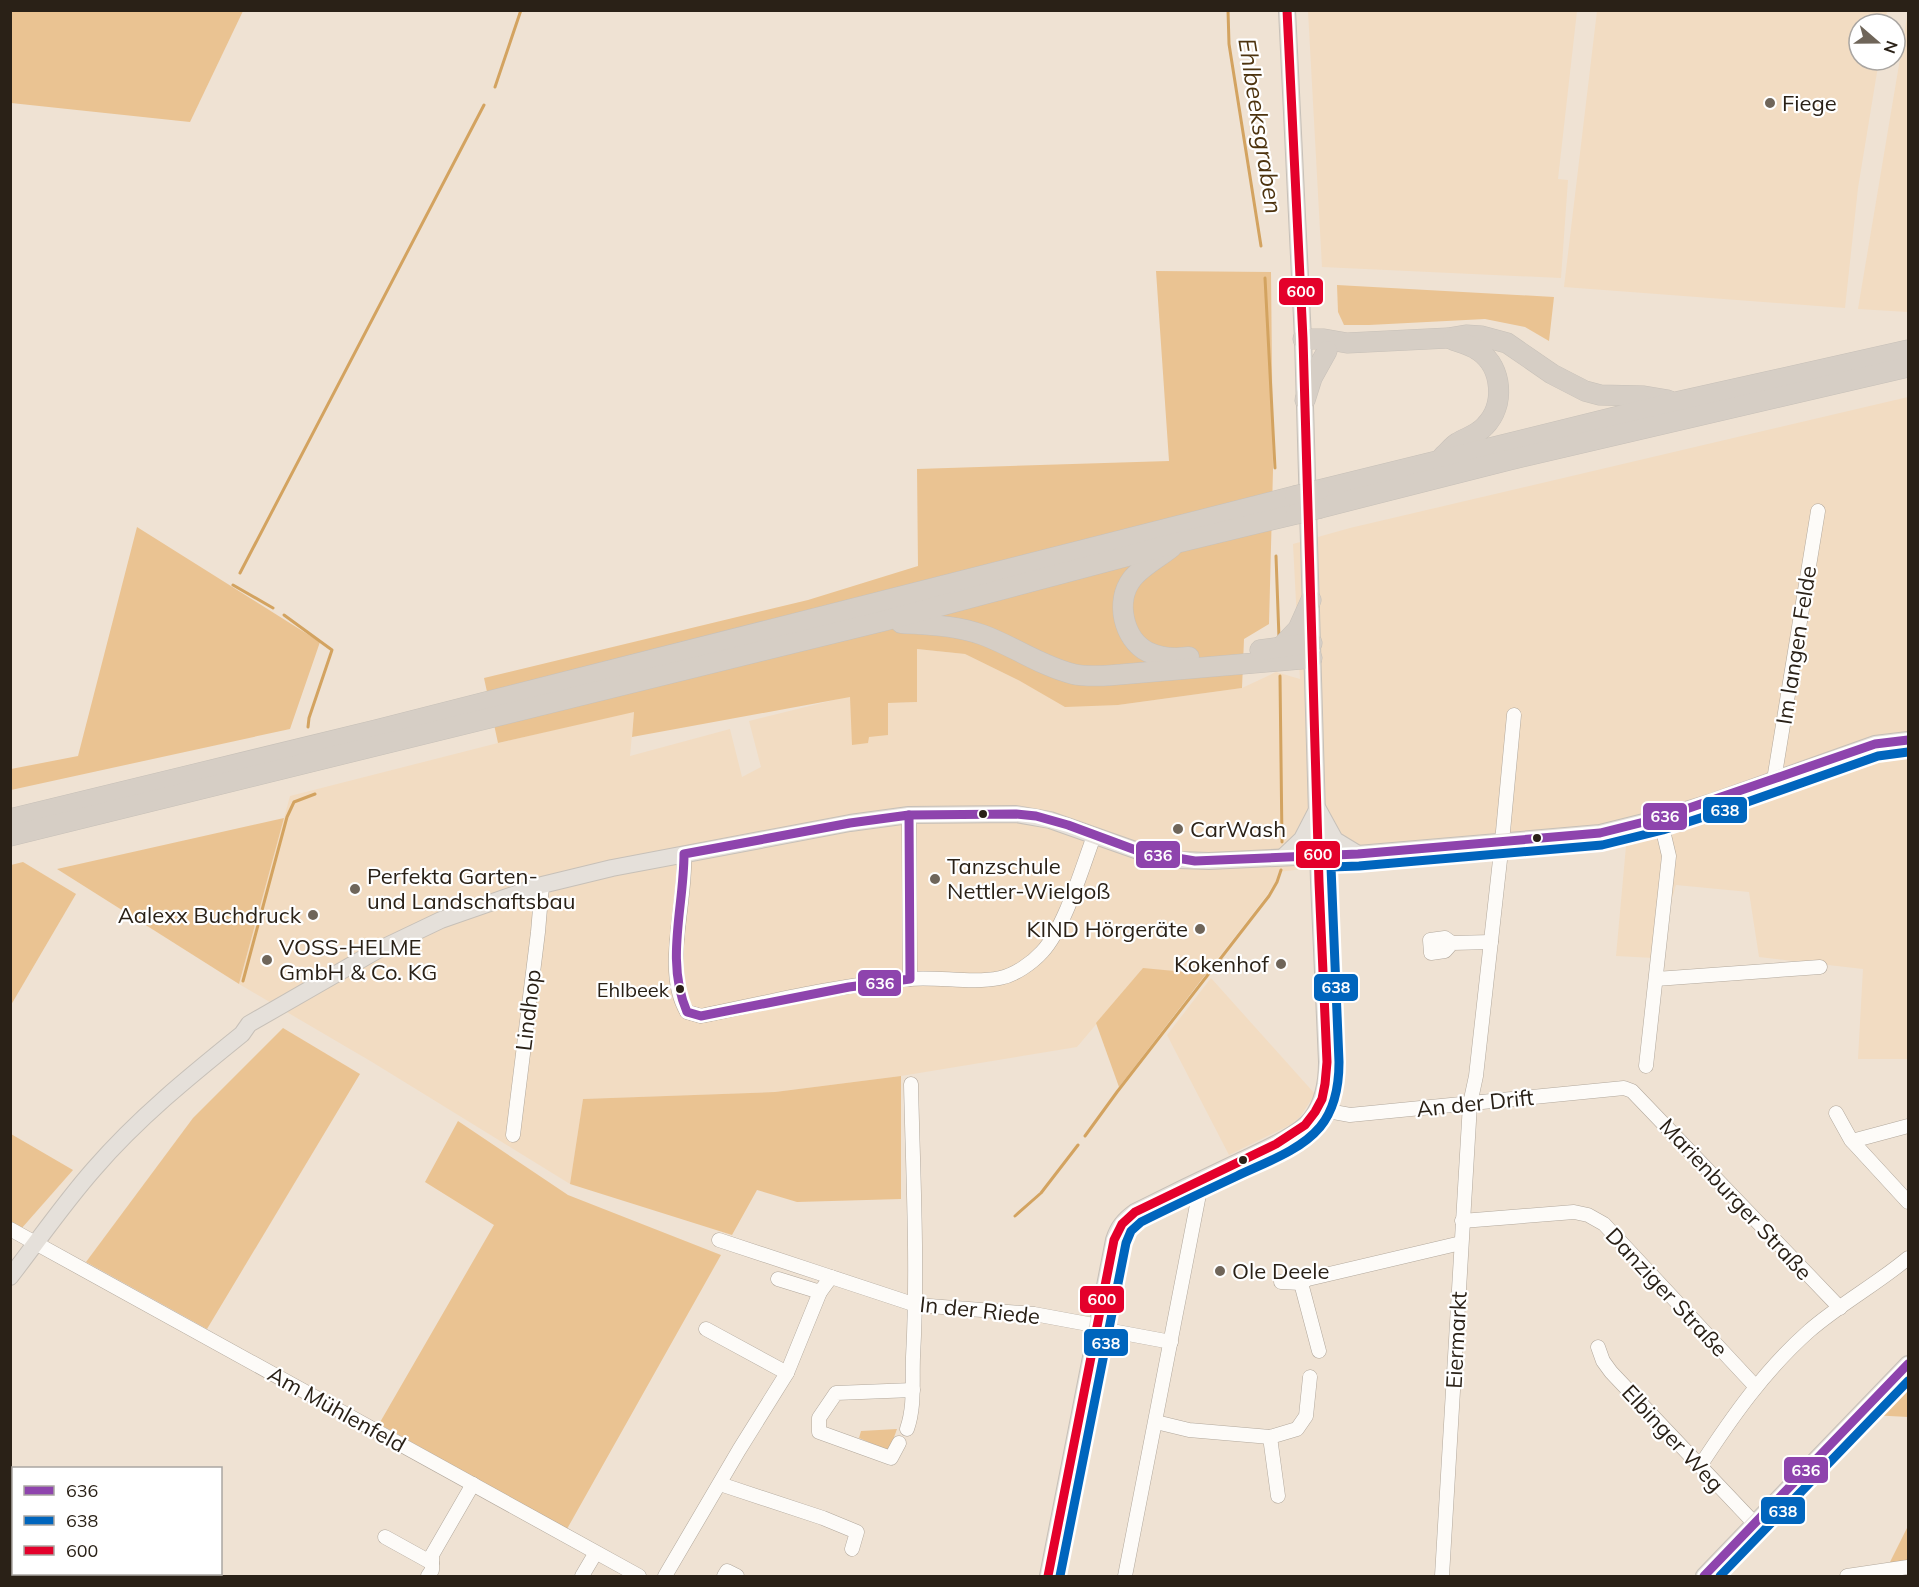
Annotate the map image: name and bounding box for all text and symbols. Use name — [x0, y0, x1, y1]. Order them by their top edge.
north arrow — [1847, 12, 1907, 72]
water label: Ehlbeeksgraben — [1232, 36, 1290, 216]
text: N — [1880, 38, 1903, 56]
place label: Fiege — [1782, 89, 1837, 117]
marker: Fiege — [1763, 96, 1777, 110]
line badge: 600 — [1278, 277, 1324, 306]
text: 600 — [1287, 281, 1315, 301]
street label: Im langen Felde — [1770, 564, 1822, 726]
line badge: 638 — [1702, 796, 1748, 824]
text: 638 — [1711, 800, 1740, 820]
line badge: 636 — [1642, 802, 1688, 831]
text: 636 — [1651, 806, 1680, 826]
unlabelled marker — [977, 808, 989, 820]
place label: CarWash — [1190, 815, 1286, 843]
marker: CarWash — [1171, 822, 1185, 836]
unlabelled marker — [1531, 832, 1543, 844]
line badge: 636 — [1135, 840, 1181, 869]
line badge: 600 — [1295, 840, 1341, 869]
text: 600 — [1304, 844, 1332, 864]
text: 636 — [1144, 845, 1173, 865]
place label: Tanzschule Nettler-Wielgoß — [947, 852, 1110, 905]
place label: Perfekta Garten- und Landschaftsbau — [367, 862, 575, 915]
marker: Tanzschule Nettler-Wielgoß — [928, 872, 942, 886]
marker: Perfekta Garten- und Landschaftsbau — [348, 882, 362, 896]
place label: Aalexx Buchdruck — [118, 901, 302, 929]
marker: Aalexx Buchdruck — [306, 908, 320, 922]
place label: KIND Hörgeräte — [1027, 915, 1188, 943]
marker: KIND Hörgeräte — [1193, 922, 1207, 936]
place label: VOSS-HELME GmbH & Co. KG — [279, 933, 437, 986]
place label: Kokenhof — [1174, 950, 1270, 978]
marker: VOSS-HELME GmbH & Co. KG — [260, 953, 274, 967]
marker: Kokenhof — [1274, 957, 1288, 971]
street label: Lindhop — [509, 968, 547, 1052]
line badge: 636 — [857, 969, 902, 997]
text: 636 — [866, 973, 895, 993]
line badge: 638 — [1313, 973, 1359, 1002]
place label: Ehlbeek — [597, 977, 670, 1002]
text: 638 — [1322, 977, 1351, 997]
marker: Ehlbeek — [674, 983, 686, 995]
street label: An der Drift — [1415, 1083, 1535, 1123]
street label: Marienburger Straße — [1654, 1112, 1818, 1286]
unlabelled marker — [1237, 1154, 1249, 1166]
street label: Danziger Straße — [1600, 1222, 1734, 1362]
place label: Ole Deele — [1232, 1257, 1330, 1285]
marker: Ole Deele — [1213, 1264, 1227, 1278]
line badge: 600 — [1079, 1285, 1125, 1314]
text: 600 — [1088, 1289, 1116, 1309]
street label: In der Riede — [918, 1290, 1042, 1330]
street label: Eiermarkt — [1439, 1290, 1473, 1389]
line badge: 638 — [1083, 1328, 1129, 1357]
text: 638 — [1092, 1333, 1121, 1353]
street label: Am Mühlenfeld — [263, 1360, 411, 1458]
street label: Elbinger Weg — [1616, 1378, 1730, 1498]
line badge: 636 — [1783, 1456, 1829, 1484]
text: 636 — [1792, 1460, 1821, 1480]
legend — [12, 1467, 222, 1575]
text: 636 — [66, 1479, 98, 1502]
line badge: 638 — [1760, 1496, 1806, 1525]
text: 638 — [1769, 1501, 1798, 1521]
text: 638 — [66, 1509, 98, 1532]
text: 600 — [66, 1539, 98, 1562]

